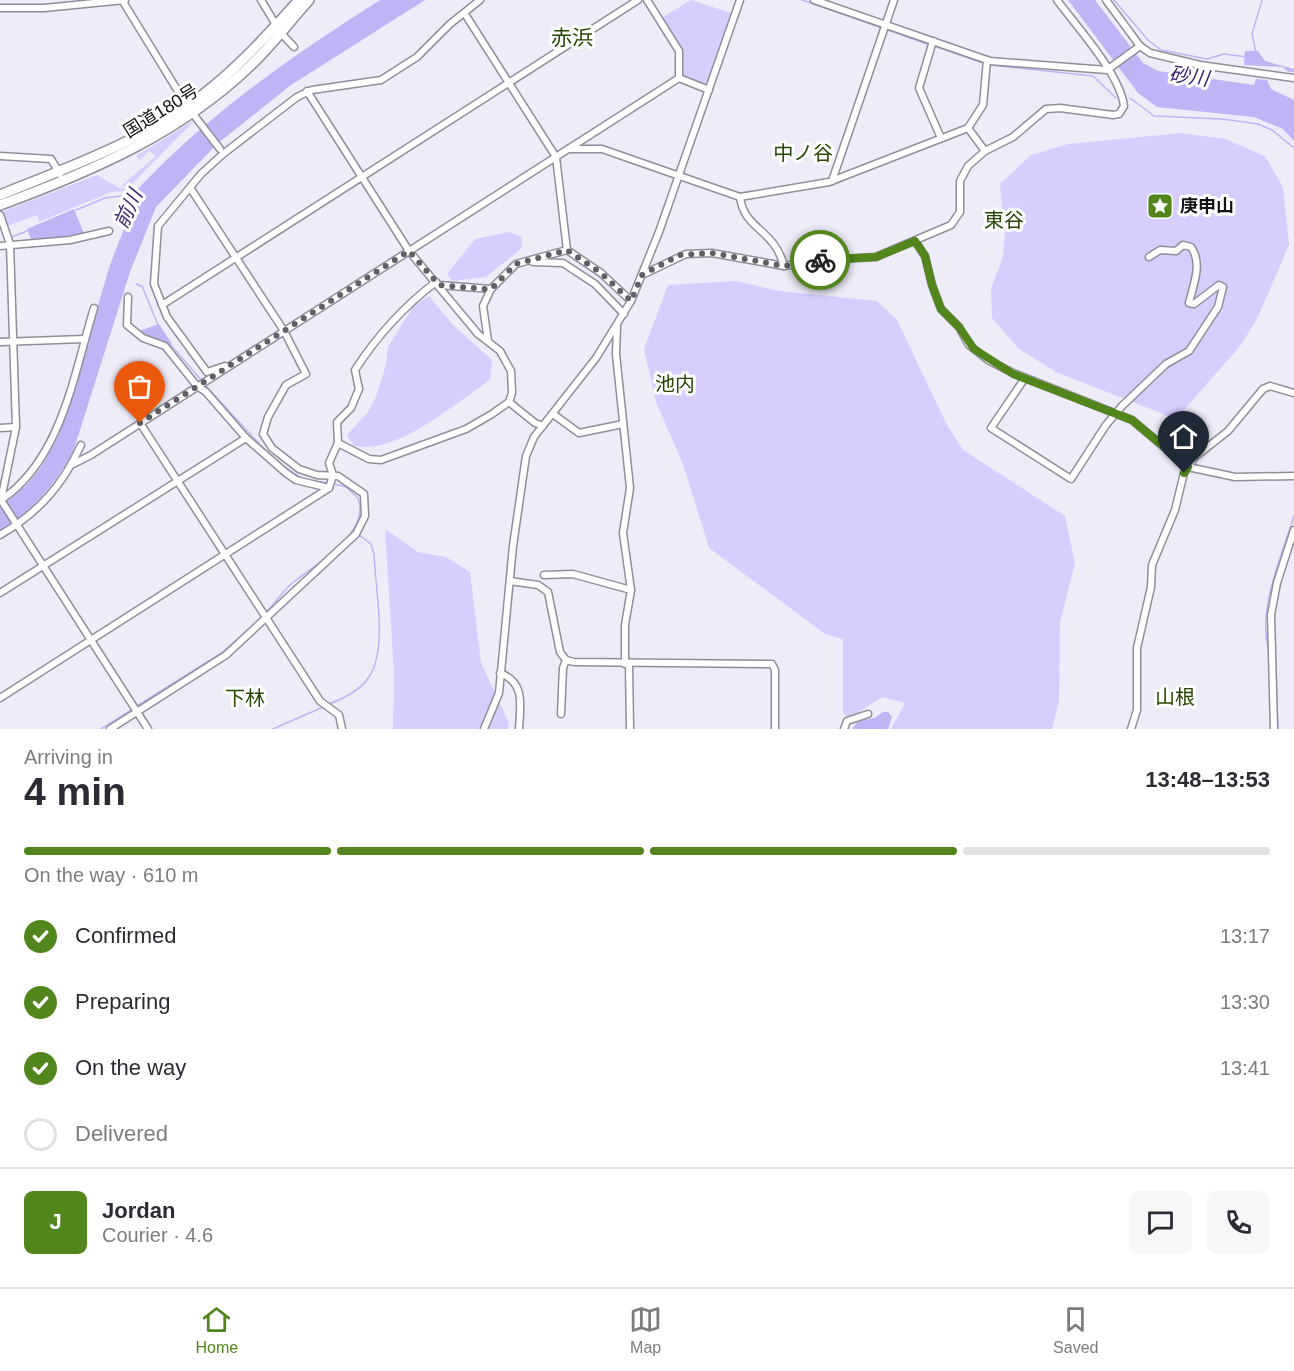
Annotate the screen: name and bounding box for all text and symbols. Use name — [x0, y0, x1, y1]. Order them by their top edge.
district label: 赤浜 — [551, 26, 593, 49]
water label: 砂川 — [1168, 62, 1212, 90]
street label: 国道180号 — [120, 80, 202, 142]
district label: 中ノ谷 — [773, 142, 833, 164]
water label: 前川 — [110, 184, 147, 232]
place icon: 庚申山 — [1145, 191, 1175, 221]
place label: 庚申山 — [1180, 196, 1234, 216]
district label: 東谷 — [984, 209, 1024, 231]
courier — [790, 230, 850, 290]
icon: bike — [804, 244, 837, 277]
pin — [114, 361, 165, 423]
icon: bag — [123, 370, 156, 403]
district label: 池内 — [655, 373, 695, 395]
pin — [1158, 411, 1209, 473]
icon: home — [1167, 420, 1200, 453]
district label: 山根 — [1155, 686, 1195, 708]
district label: 下林 — [225, 687, 265, 709]
text: Arriving in — [24, 746, 113, 768]
text: 13:48–13:53 — [1145, 767, 1270, 792]
text: 4 min — [24, 770, 126, 813]
text: On the way · 610 m — [24, 864, 199, 886]
icon: check — [24, 920, 57, 953]
text: Confirmed — [75, 923, 176, 948]
text: 13:17 — [1220, 925, 1270, 947]
icon: check — [24, 986, 57, 1019]
text: Preparing — [75, 989, 170, 1014]
text: 13:30 — [1220, 991, 1270, 1013]
icon: check — [24, 1052, 57, 1085]
text: On the way — [75, 1055, 186, 1080]
text: 13:41 — [1220, 1057, 1270, 1079]
text: Delivered — [75, 1121, 168, 1146]
button: chat — [1129, 1191, 1192, 1254]
button: phone — [1207, 1191, 1270, 1254]
text: Jordan — [102, 1198, 175, 1223]
text: J — [49, 1209, 62, 1234]
text: Courier · 4.6 — [102, 1224, 213, 1246]
tab: Home — [195, 1303, 238, 1357]
tab: Map — [629, 1303, 662, 1357]
tab: Saved — [1053, 1303, 1098, 1357]

